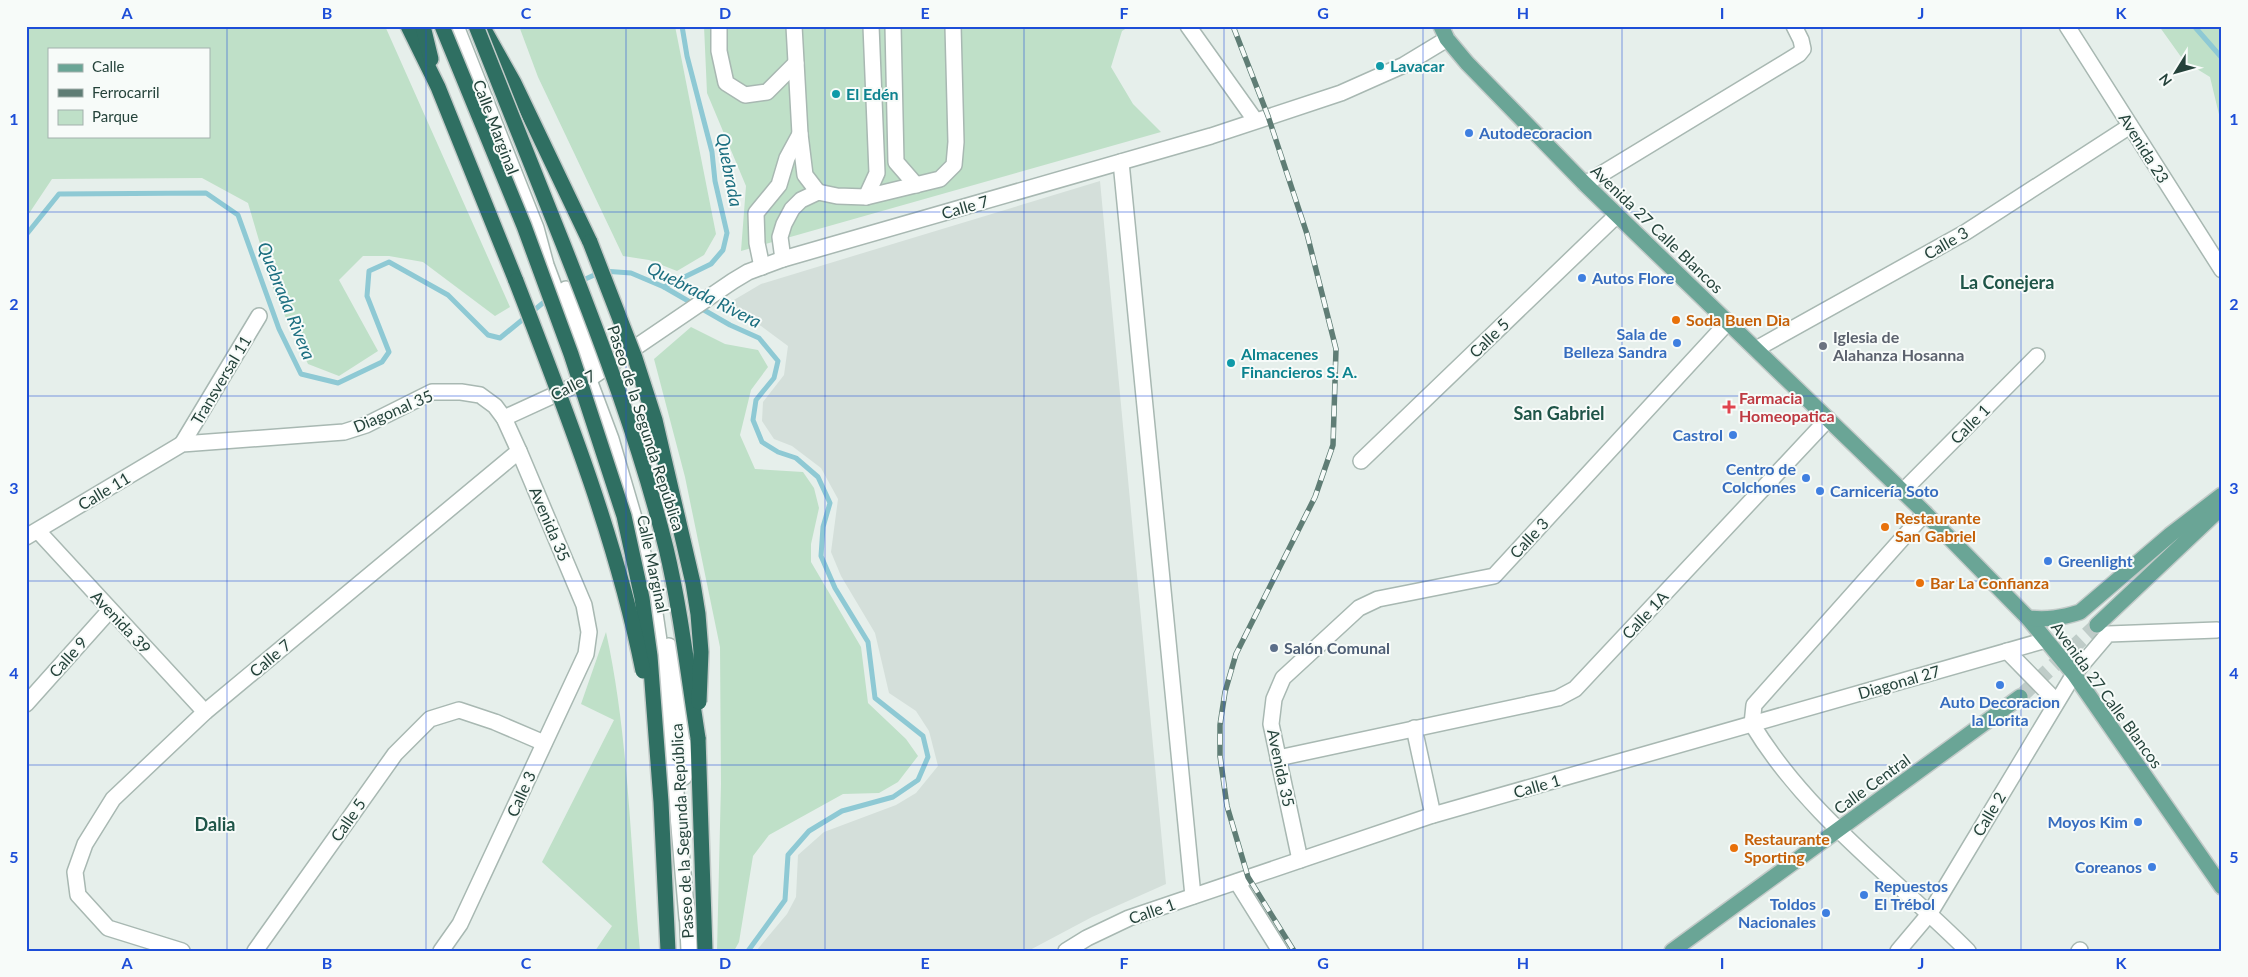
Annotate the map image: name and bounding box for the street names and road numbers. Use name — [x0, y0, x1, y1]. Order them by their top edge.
street label: Calle Marginal — [470, 77, 523, 177]
street label: Avenida 23 — [2115, 109, 2173, 186]
street label: Avenida 27 Calle Blancos — [1587, 161, 1727, 297]
street label: Calle 7 — [939, 191, 991, 222]
street label: Calle 3 — [1920, 222, 1971, 263]
street label: Calle 5 — [1465, 314, 1513, 361]
street label: Paseo de la Segunda República — [604, 322, 689, 533]
street label: Transversal 11 — [187, 332, 255, 428]
street label: Calle 7 — [547, 365, 598, 404]
street label: Diagonal 35 — [350, 385, 435, 436]
street label: Calle 1 — [1946, 400, 1993, 447]
street label: Calle 11 — [74, 468, 133, 513]
street label: Avenida 35 — [526, 484, 575, 564]
street label: Calle Marginal — [634, 513, 673, 615]
street label: Calle 3 — [1505, 514, 1552, 562]
street label: Avenida 39 — [87, 586, 155, 657]
street label: Calle 1A — [1618, 587, 1672, 643]
street label: Avenida 27 Calle Blancos — [2048, 618, 2167, 772]
street label: Calle 9 — [45, 632, 91, 681]
street label: Calle 7 — [245, 635, 294, 680]
street label: Diagonal 27 — [1856, 661, 1942, 702]
street label: Paseo de la Segunda República — [666, 723, 697, 939]
street label: Avenida 35 — [1264, 727, 1299, 809]
street label: Calle Central — [1830, 750, 1914, 818]
street label: Calle 3 — [502, 768, 539, 820]
street label: Calle 1 — [1511, 770, 1563, 801]
street label: Calle 2 — [1968, 788, 2009, 839]
street label: Calle 5 — [326, 795, 369, 845]
street label: Calle 1 — [1126, 894, 1178, 927]

